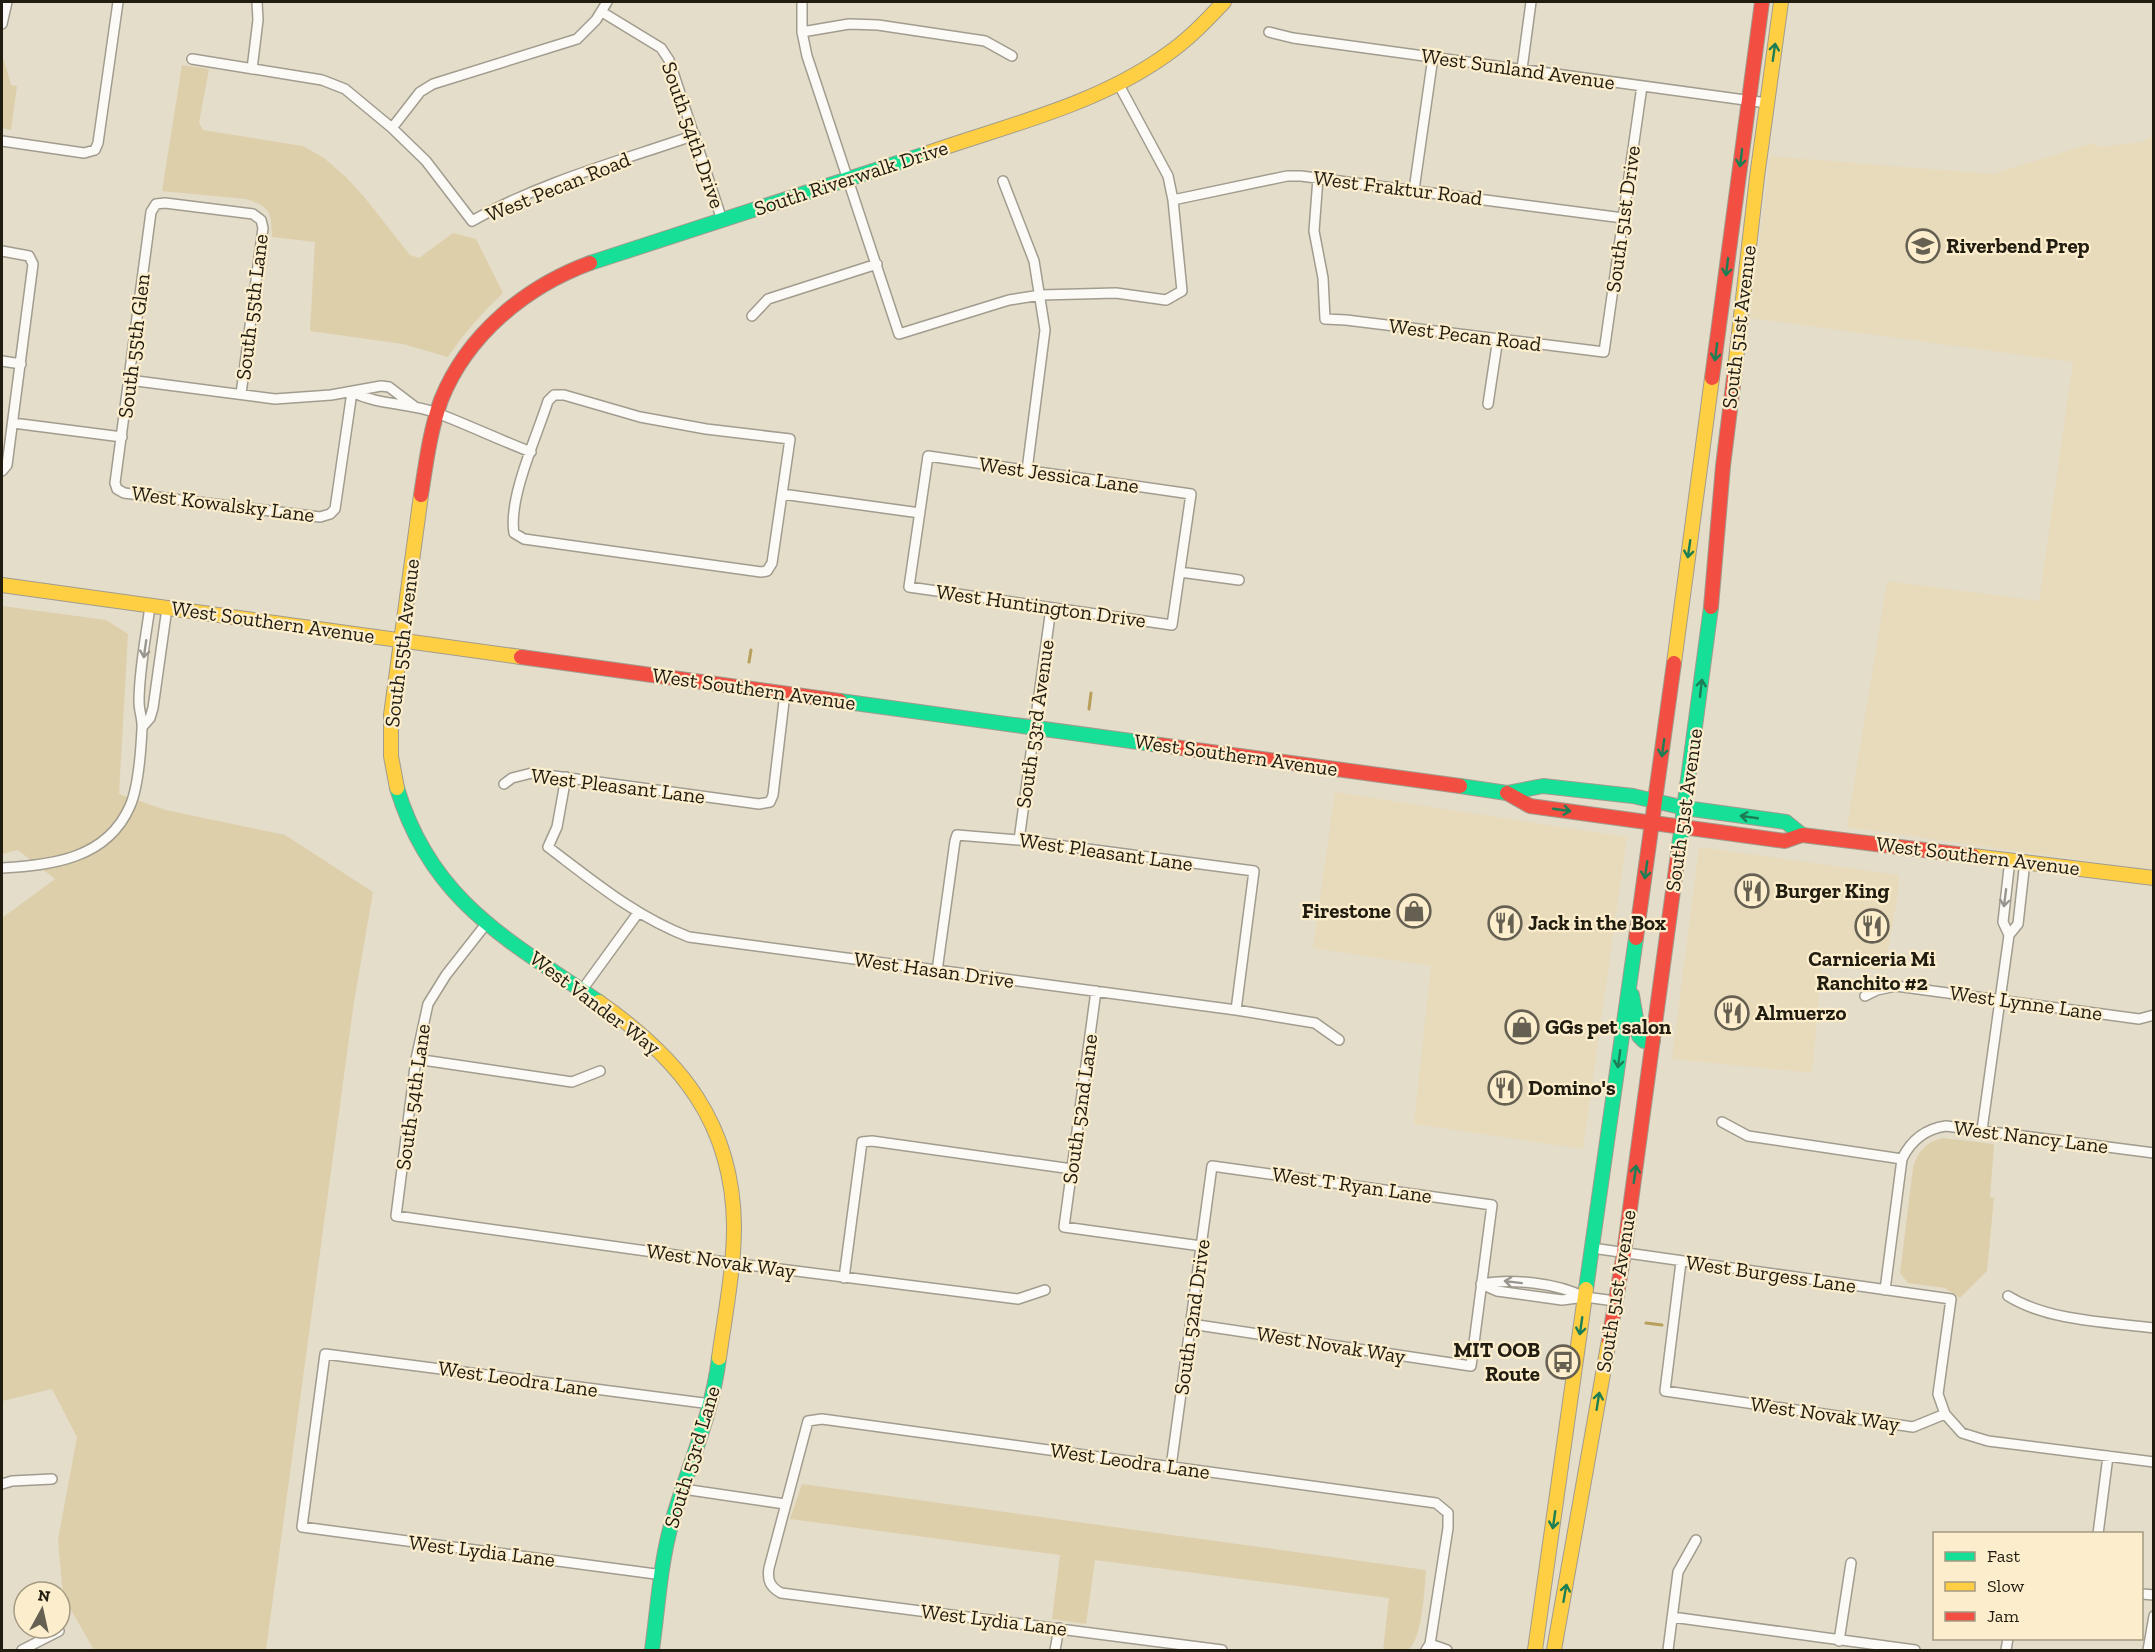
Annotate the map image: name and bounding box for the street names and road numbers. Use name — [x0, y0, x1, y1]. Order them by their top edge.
street label: West Sunland Avenue — [1420, 43, 1617, 94]
street label: South 54th Drive — [657, 58, 730, 212]
street label: South Riverwalk Drive — [751, 134, 951, 221]
street label: South 51st Drive — [1600, 144, 1645, 294]
street label: West Pecan Road — [482, 146, 634, 227]
street label: West Fraktur Road — [1312, 165, 1484, 210]
street label: South 55th Lane — [230, 232, 273, 381]
street label: South 51st Avenue — [1716, 244, 1761, 410]
street label: South 55th Glen — [112, 272, 155, 420]
street label: West Pecan Road — [1387, 313, 1543, 356]
street label: West Jessica Lane — [978, 451, 1141, 498]
street label: West Kowalsky Lane — [130, 480, 316, 527]
street label: South 55th Avenue — [379, 557, 424, 729]
street label: West Huntington Drive — [935, 578, 1148, 633]
street label: West Southern Avenue — [170, 595, 376, 648]
street label: South 53rd Avenue — [1010, 638, 1059, 810]
street label: West Southern Avenue — [651, 662, 857, 715]
street label: South 51st Avenue — [1660, 727, 1707, 893]
street label: West Southern Avenue — [1133, 728, 1339, 781]
street label: West Pleasant Lane — [530, 762, 707, 809]
street label: West Pleasant Lane — [1018, 827, 1195, 876]
street label: West Southern Avenue — [1875, 831, 2081, 880]
street label: West Vander Way — [525, 945, 666, 1060]
street label: West Hasan Drive — [852, 946, 1016, 993]
street label: West Lynne Lane — [1948, 979, 2104, 1026]
street label: South 54th Lane — [390, 1022, 435, 1172]
street label: South 52nd Lane — [1057, 1032, 1102, 1186]
street label: West Nancy Lane — [1952, 1115, 2110, 1158]
street label: West T Ryan Lane — [1271, 1161, 1434, 1208]
street label: South 51st Avenue — [1590, 1208, 1641, 1374]
street label: South 52nd Drive — [1168, 1237, 1215, 1396]
street label: West Novak Way — [645, 1238, 798, 1283]
street label: West Burgess Lane — [1684, 1249, 1858, 1298]
street label: West Novak Way — [1255, 1320, 1408, 1369]
street label: West Leodra Lane — [437, 1355, 600, 1402]
street label: South 53rd Lane — [658, 1383, 725, 1531]
street label: West Novak Way — [1749, 1391, 1902, 1436]
street label: West Leodra Lane — [1049, 1437, 1212, 1484]
street label: West Lydia Lane — [408, 1529, 557, 1572]
street label: West Lydia Lane — [920, 1598, 1069, 1641]

